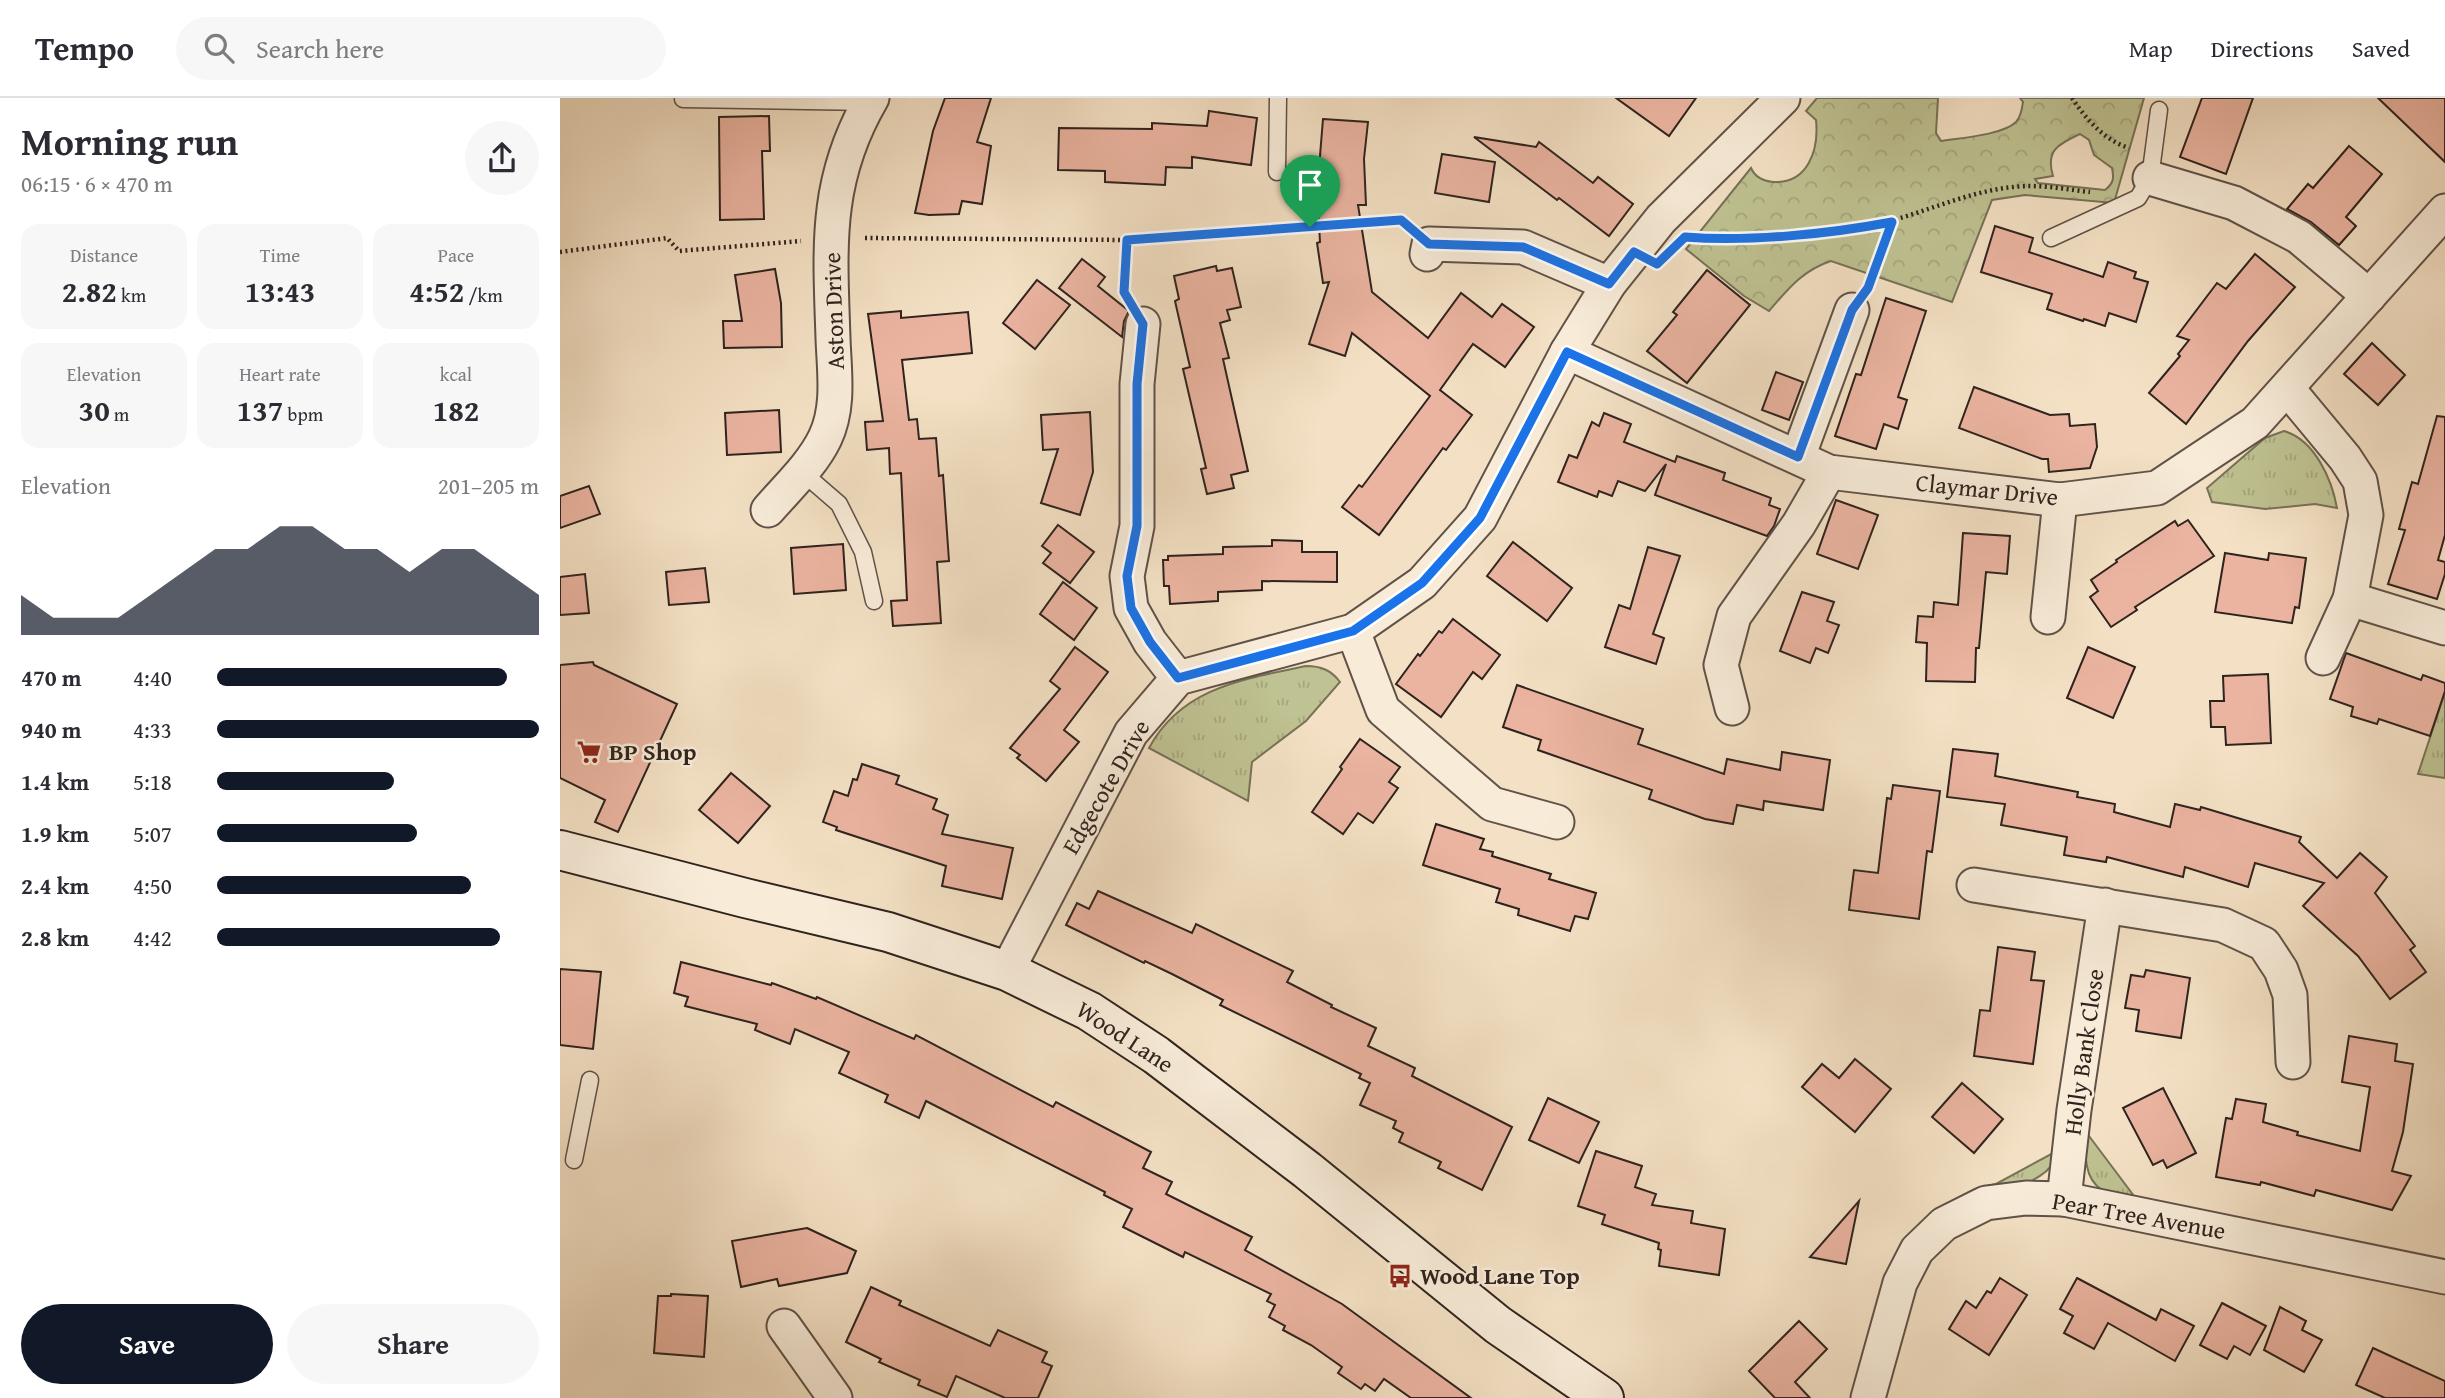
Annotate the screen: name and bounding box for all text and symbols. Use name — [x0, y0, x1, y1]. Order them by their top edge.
search box — [176, 17, 666, 80]
text: Tempo — [35, 24, 134, 72]
icon: search — [200, 29, 238, 67]
text: Search here — [256, 29, 384, 68]
text: Map — [2129, 31, 2173, 66]
text: Directions — [2211, 31, 2314, 66]
text: Saved — [2352, 31, 2410, 66]
text: Morning run — [21, 113, 238, 169]
button: share — [465, 121, 539, 195]
pin — [1280, 155, 1340, 227]
icon: arrive — [1291, 166, 1329, 204]
text: 06:15 · 6 × 470 m — [21, 167, 173, 200]
text: Distance — [70, 241, 138, 269]
text: Time — [260, 241, 300, 269]
text: Pace — [438, 241, 474, 269]
street label: Aston Drive — [814, 252, 853, 370]
text: 2.82 — [62, 269, 117, 313]
text: 13:43 — [245, 269, 315, 313]
text: 4:52 — [409, 269, 464, 313]
text: km — [117, 281, 146, 309]
text: /km — [464, 281, 503, 309]
text: Elevation — [67, 360, 141, 388]
text: Heart rate — [239, 360, 321, 388]
text: kcal — [440, 360, 472, 388]
text: 30 — [79, 388, 110, 432]
text: 137 — [237, 388, 283, 432]
text: 182 — [433, 388, 479, 432]
text: m — [110, 400, 129, 428]
text: bpm — [283, 400, 323, 428]
street label: Claymar Drive — [1914, 465, 2060, 514]
text: Elevation — [21, 469, 111, 502]
text: 201–205 m — [438, 469, 539, 502]
text: 470 m — [21, 661, 82, 694]
text: 4:40 — [133, 661, 172, 694]
text: 940 m — [21, 713, 82, 746]
text: 4:33 — [133, 713, 172, 746]
street label: Edgecote Drive — [1053, 713, 1158, 860]
place label: BP Shop — [609, 734, 696, 769]
supermarket icon: BP Shop — [575, 738, 603, 766]
text: 1.4 km — [21, 765, 89, 798]
text: 5:18 — [133, 765, 172, 798]
text: 1.9 km — [21, 817, 89, 850]
text: 5:07 — [133, 817, 172, 850]
text: 2.4 km — [21, 869, 89, 902]
text: 4:50 — [133, 869, 172, 902]
text: 2.8 km — [21, 921, 89, 954]
text: 4:42 — [133, 921, 172, 954]
street label: Holly Bank Close — [2055, 967, 2112, 1137]
street label: Wood Lane — [1070, 992, 1181, 1081]
street label: Pear Tree Avenue — [2050, 1183, 2228, 1248]
place label: Wood Lane Top — [1420, 1258, 1580, 1293]
bus stop icon: Wood Lane Top — [1386, 1262, 1414, 1290]
button: Save — [21, 1304, 273, 1384]
button: Share — [287, 1304, 539, 1384]

